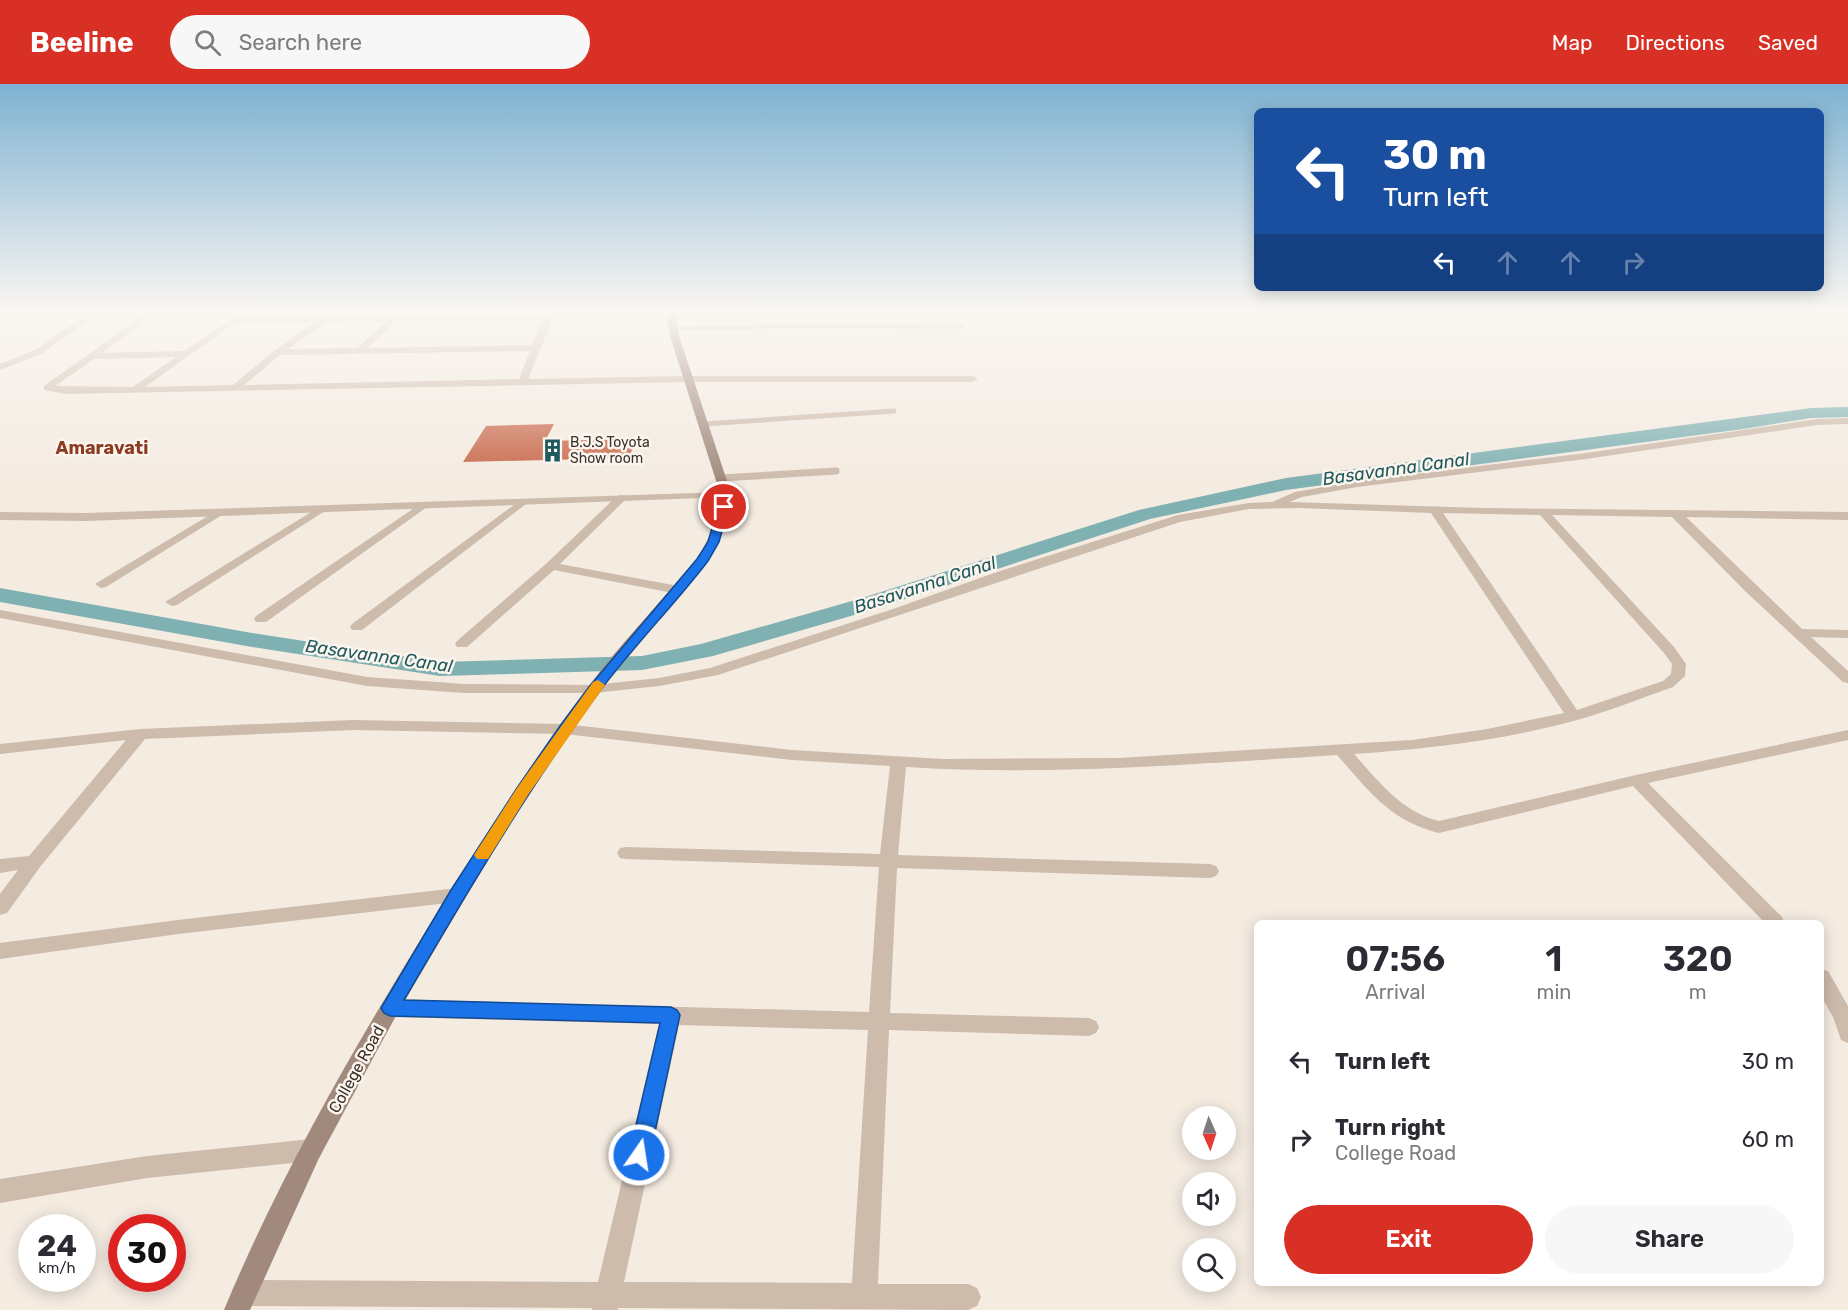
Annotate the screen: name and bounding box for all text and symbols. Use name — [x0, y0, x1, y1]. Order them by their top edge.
search box — [170, 15, 590, 69]
text: Beeline — [30, 26, 134, 59]
icon: search — [191, 26, 224, 59]
text: Search here — [239, 29, 362, 56]
text: Map — [1552, 30, 1593, 55]
text: Directions — [1626, 30, 1725, 55]
text: Saved — [1758, 30, 1818, 55]
text: 30 m — [1383, 130, 1487, 180]
icon: left — [1284, 132, 1362, 210]
text: Turn left — [1383, 181, 1488, 213]
icon: left — [1428, 246, 1461, 279]
icon: ahead — [1491, 246, 1524, 279]
icon: ahead — [1554, 246, 1587, 279]
icon: right — [1617, 246, 1650, 279]
place label: B.J.S Toyota Show room — [570, 434, 650, 467]
district label: Amaravati — [56, 437, 148, 459]
building icon: B.J.S Toyota Show room — [539, 437, 565, 463]
water label: Basavanna Canal — [1321, 448, 1471, 490]
pin — [698, 481, 749, 532]
icon: arrive — [707, 490, 740, 523]
water label: Basavanna Canal — [851, 551, 999, 618]
water label: Basavanna Canal — [304, 635, 454, 677]
text: 07:56 — [1345, 937, 1445, 980]
text: 1 — [1545, 937, 1563, 980]
text: 320 — [1663, 937, 1733, 980]
text: Arrival — [1365, 980, 1425, 1004]
text: min — [1537, 980, 1571, 1004]
text: m — [1689, 980, 1707, 1004]
street label: College Road — [325, 1022, 388, 1116]
icon: left — [1284, 1045, 1317, 1078]
text: Turn left — [1335, 1048, 1430, 1075]
text: 30 m — [1742, 1048, 1794, 1075]
north arrow — [1182, 1106, 1236, 1160]
map controls — [1182, 1106, 1236, 1292]
text: Turn right — [1335, 1114, 1445, 1141]
position arrow — [607, 1123, 671, 1187]
icon: right — [1284, 1123, 1317, 1156]
text: 60 m — [1742, 1126, 1794, 1153]
text: College Road — [1335, 1141, 1456, 1165]
button: sound — [1182, 1172, 1236, 1226]
button: Exit — [1284, 1205, 1533, 1274]
button: Share — [1545, 1205, 1794, 1274]
speed limit sign: 30 — [108, 1214, 186, 1292]
text: 24 — [37, 1228, 77, 1264]
button: search — [1182, 1238, 1236, 1292]
text: km/h — [38, 1259, 76, 1277]

